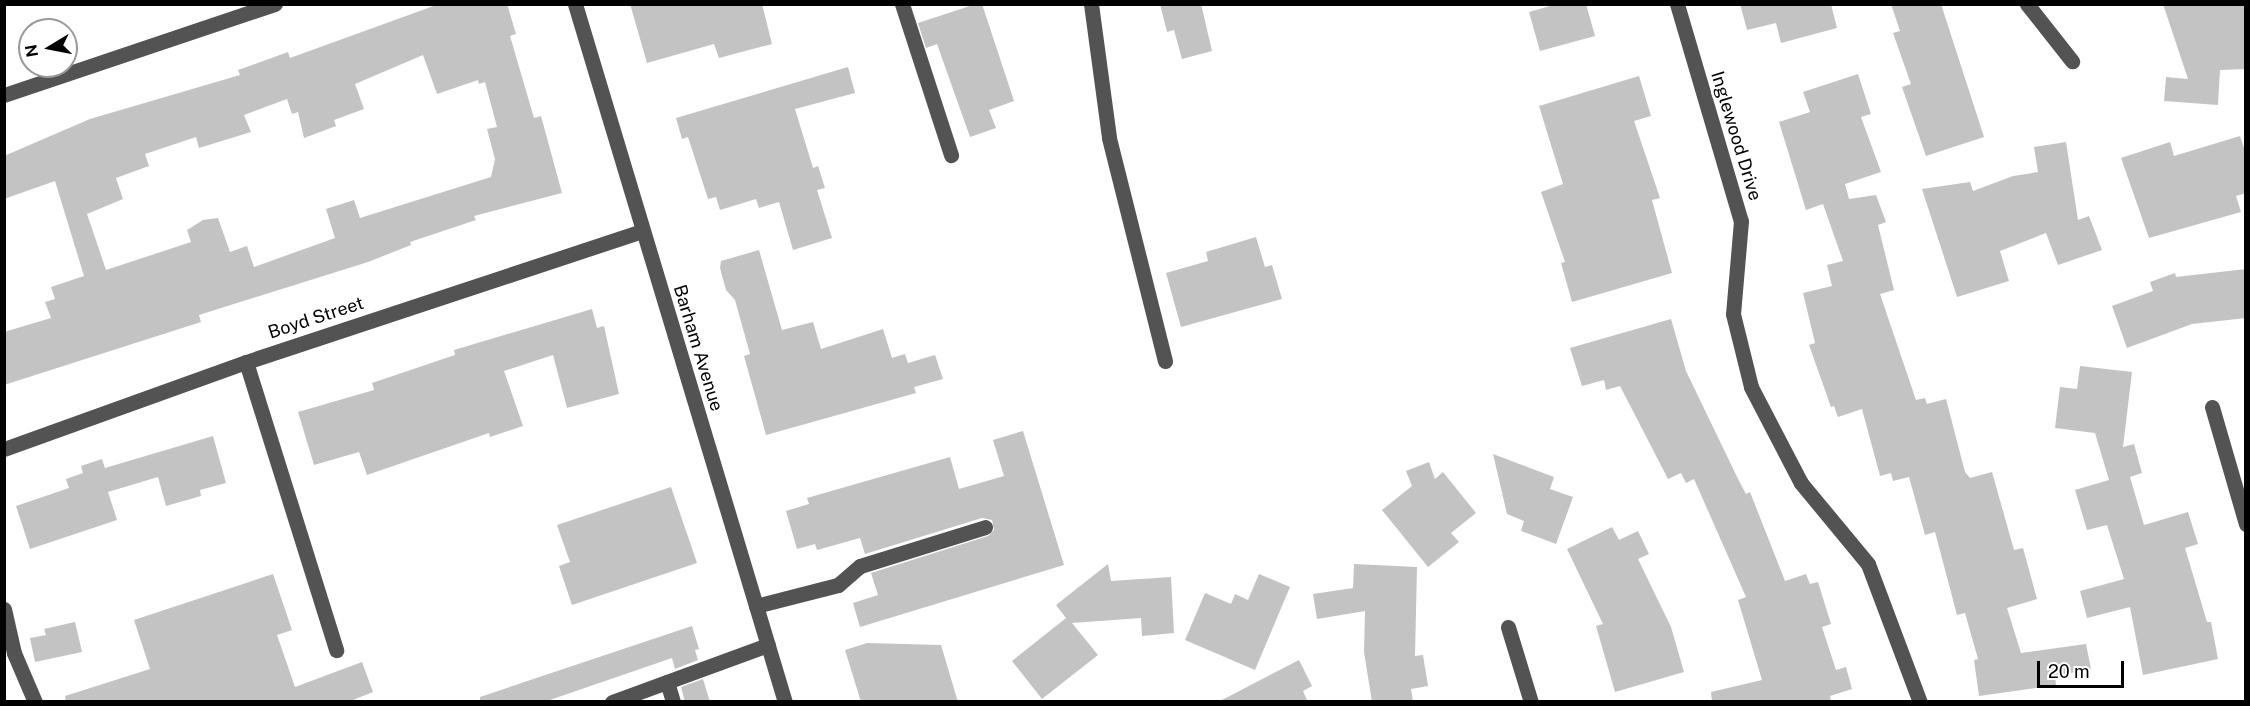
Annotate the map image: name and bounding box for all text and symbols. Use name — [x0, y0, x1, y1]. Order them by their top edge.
north arrow — [18, 18, 78, 78]
text: N — [21, 43, 42, 59]
street label: Inglewood Drive — [1706, 69, 1766, 203]
street label: Barham Avenue — [669, 282, 727, 414]
street label: Boyd Street — [265, 292, 367, 344]
scale bar — [2040, 649, 2127, 687]
text: 20 m — [2048, 661, 2090, 682]

